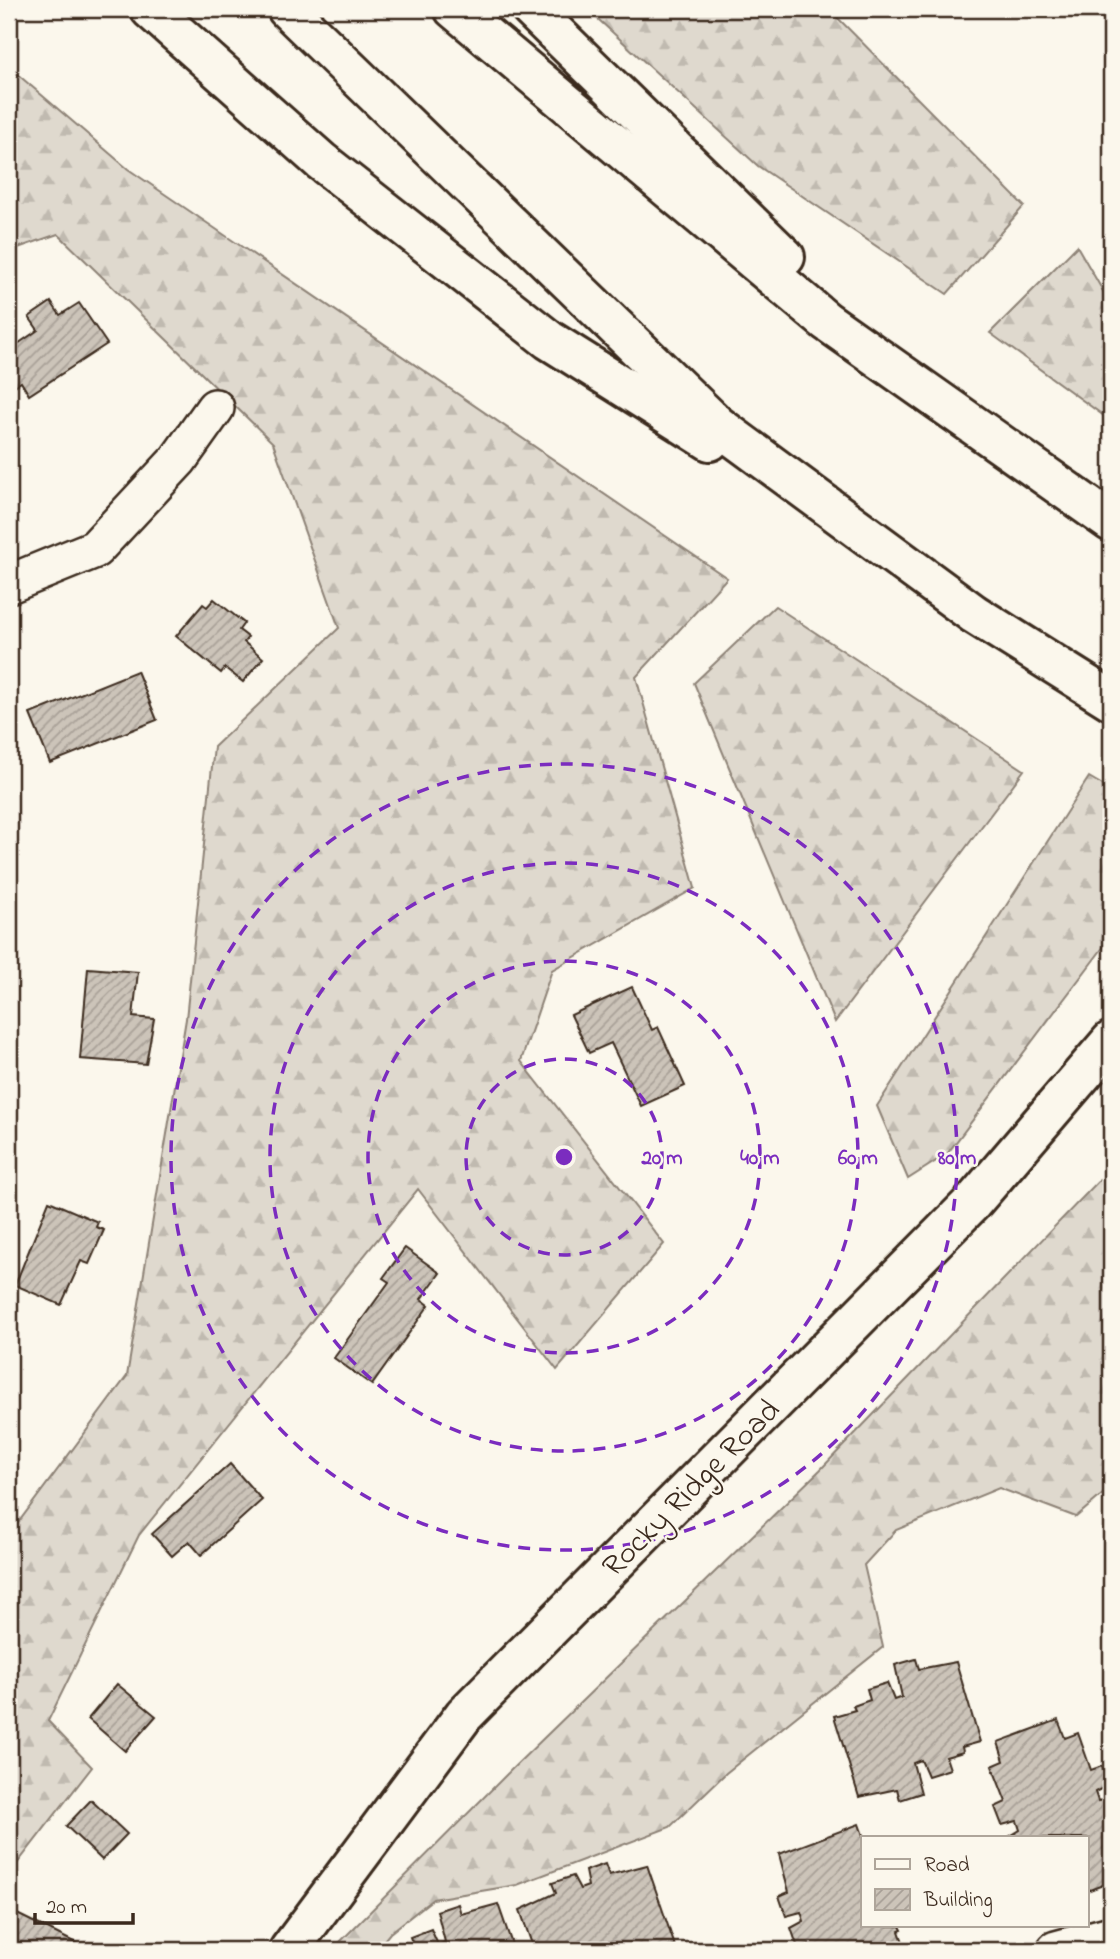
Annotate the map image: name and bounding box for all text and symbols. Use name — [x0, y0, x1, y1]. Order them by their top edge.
text: 20 m — [640, 1144, 683, 1174]
text: 40 m — [740, 1144, 780, 1174]
text: 60 m — [838, 1144, 878, 1174]
text: 80 m — [937, 1144, 976, 1174]
centre of rings — [552, 1145, 576, 1169]
street label: Rocky Ridge Road — [592, 1389, 793, 1590]
legend — [861, 1836, 1088, 1927]
text: Road — [924, 1851, 970, 1881]
scale bar — [35, 1882, 133, 1926]
text: Building — [923, 1886, 993, 1918]
text: 20 m — [46, 1893, 87, 1923]

